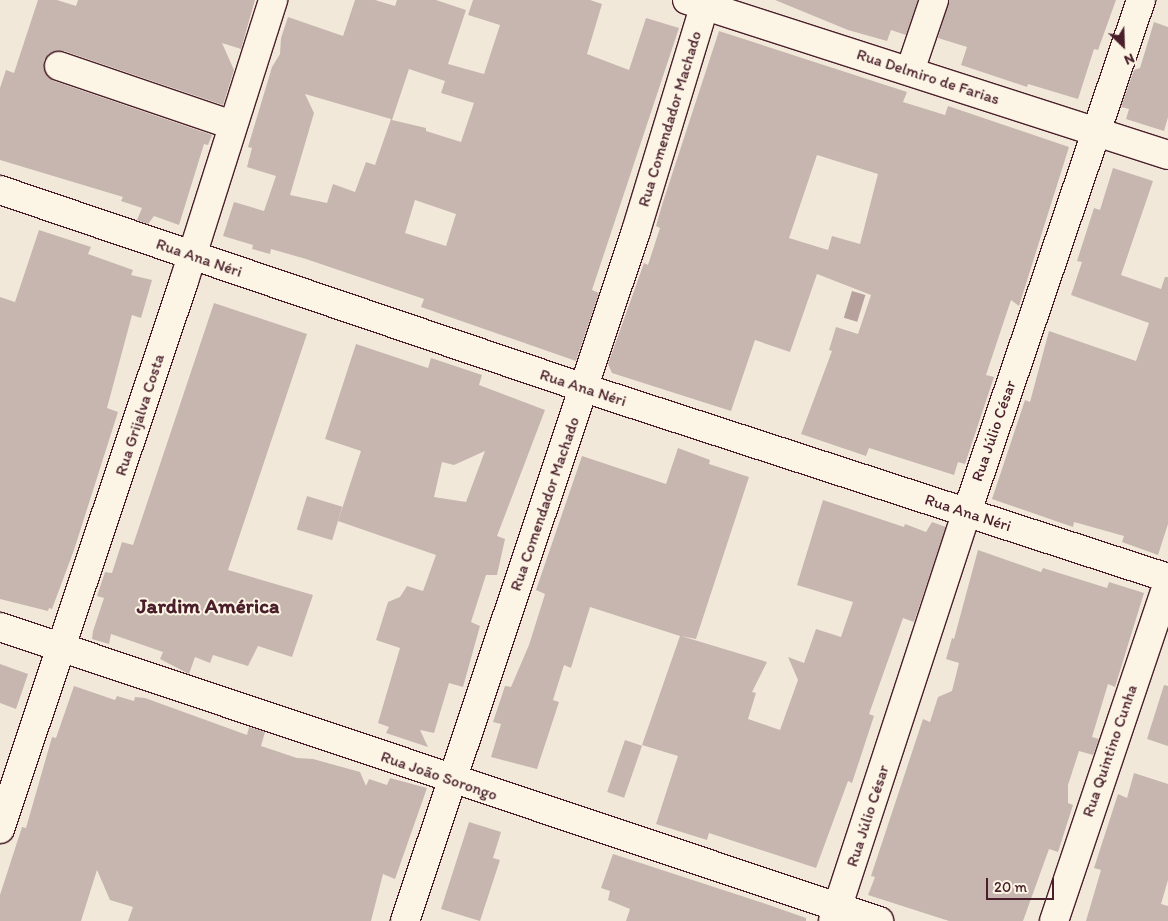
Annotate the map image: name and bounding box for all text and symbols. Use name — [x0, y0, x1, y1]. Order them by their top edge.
north arrow — [1098, 20, 1148, 70]
street label: Rua Comendador Machado — [634, 29, 706, 209]
street label: Rua Delmiro de Farias — [854, 45, 1002, 109]
text: N — [1122, 49, 1137, 69]
street label: Rua Ana Néri — [153, 234, 245, 282]
street label: Rua Grijalva Costa — [111, 352, 169, 478]
street label: Rua Ana Néri — [537, 365, 629, 411]
street label: Rua Júlio César — [968, 378, 1020, 484]
street label: Rua Comendador Machado — [506, 414, 584, 594]
street label: Rua Ana Néri — [922, 490, 1014, 536]
district label: Jardim América — [137, 593, 279, 619]
street label: Rua Quintino Cunha — [1078, 682, 1142, 820]
street label: Rua João Sorongo — [378, 747, 500, 805]
street label: Rua Júlio César — [842, 762, 894, 870]
scale bar — [988, 868, 1056, 900]
text: 20 m — [994, 878, 1027, 896]

